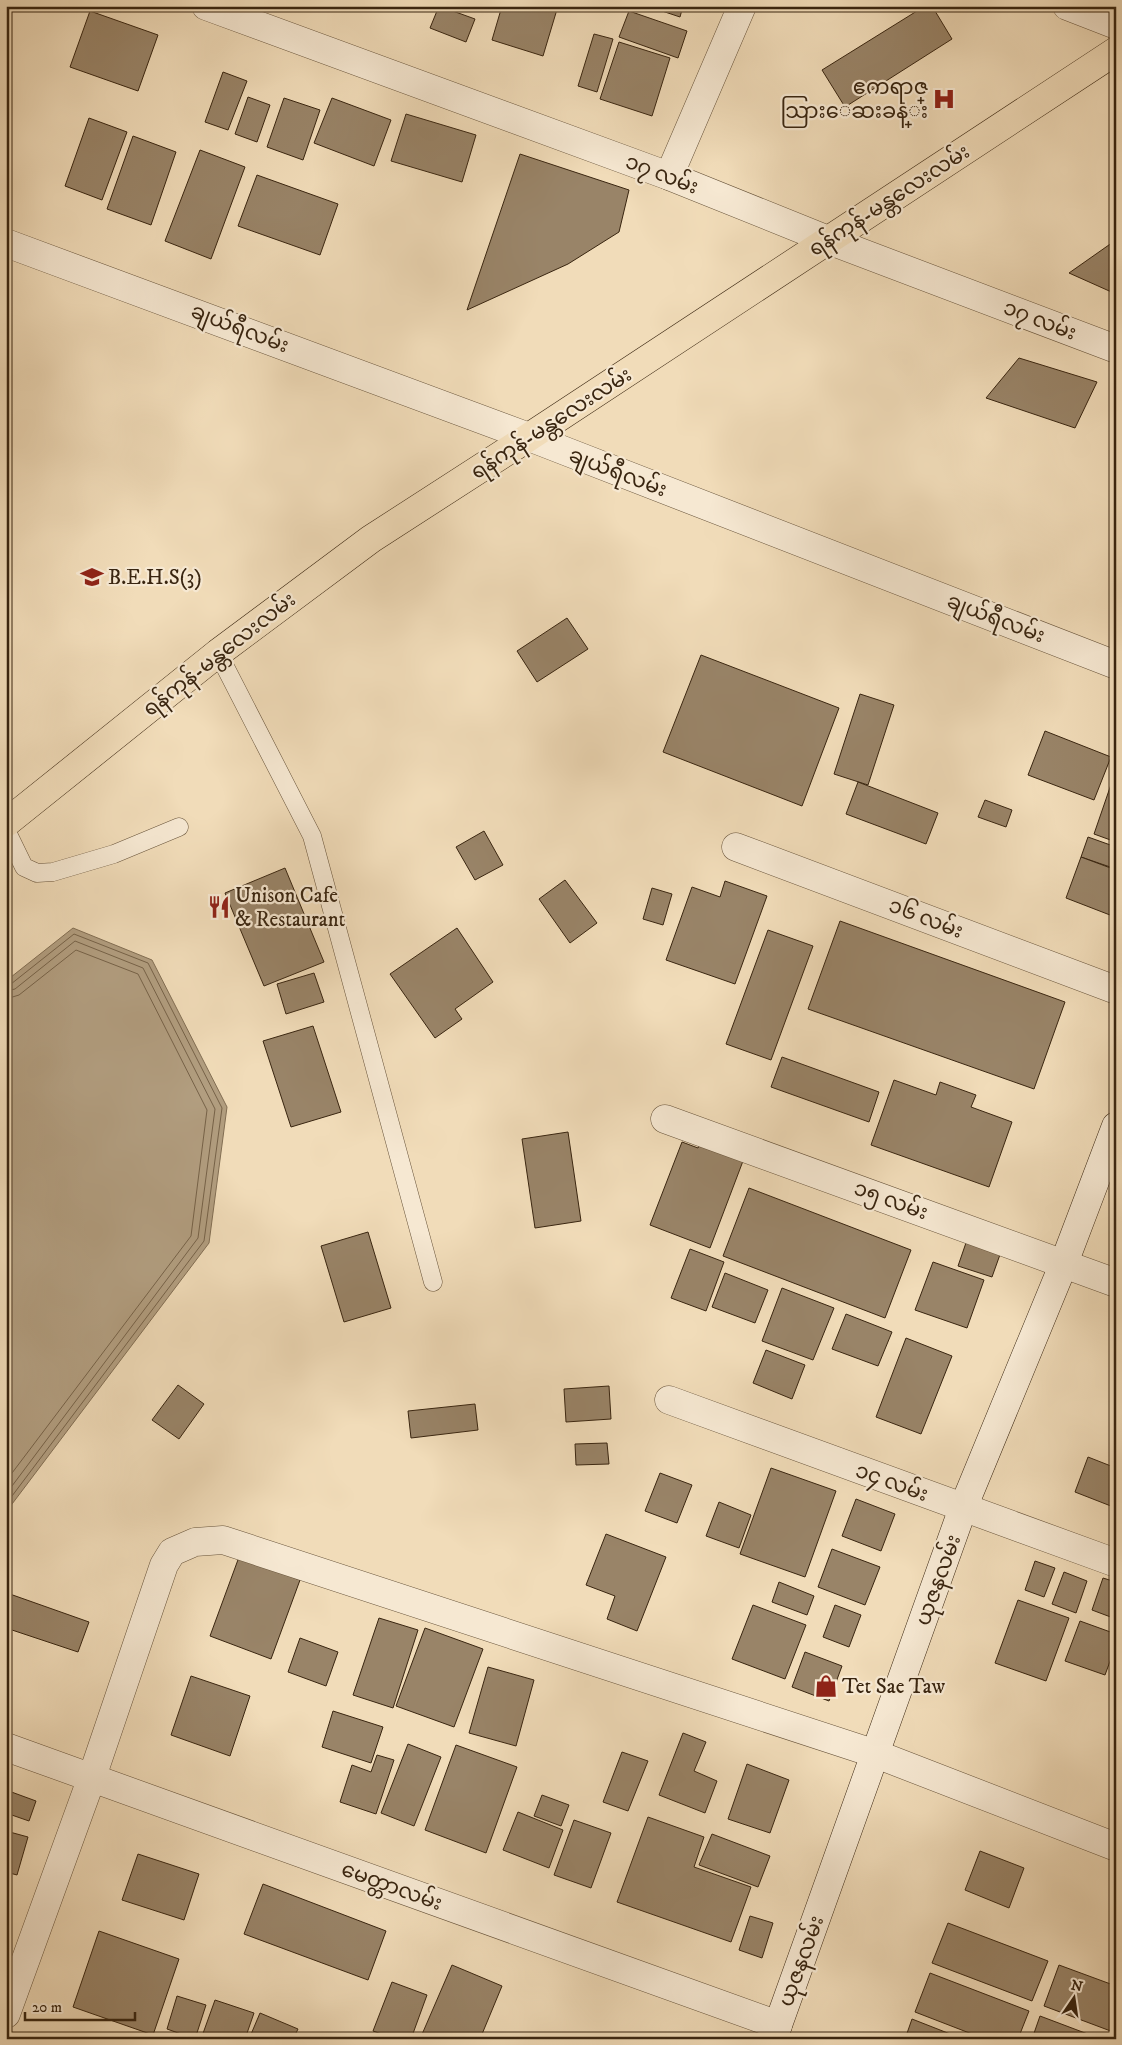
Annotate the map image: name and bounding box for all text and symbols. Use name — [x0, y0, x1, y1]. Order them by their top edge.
place label: ဧကရာဇ္ သြားေဆးခန္း — [780, 75, 928, 128]
hospital icon: ဧကရာဇ္ သြားေဆးခန္း — [931, 86, 957, 112]
street label: ရန်ကုန်-မန္တလေးလမ်း — [802, 136, 977, 265]
street label: ၁၇ လမ်း — [620, 145, 703, 204]
street label: ၁၇ လမ်း — [998, 291, 1081, 350]
street label: ချယ်ရီလမ်း — [186, 295, 294, 363]
street label: ရန်ကုန်-မန္တလေးလမ်း — [464, 359, 639, 488]
street label: ချယ်ရီလမ်း — [564, 439, 672, 507]
school or university icon: B.E.H.S(3) — [79, 564, 105, 590]
place label: B.E.H.S(3) — [108, 565, 202, 591]
street label: ရန်ကုန်-မန္တလေးလမ်း — [135, 584, 303, 725]
street label: ချယ်ရီလမ်း — [942, 585, 1050, 653]
place label: Unison Cafe & Restaurant — [235, 883, 346, 933]
street label: ၁၆ လမ်း — [885, 889, 968, 945]
restaurant icon: Unison Cafe & Restaurant — [206, 894, 232, 920]
street label: ၁၅ လမ်း — [849, 1172, 933, 1229]
street label: ၁၄ လမ်း — [851, 1454, 933, 1511]
street label: ယုဇနလမ်း — [907, 1530, 970, 1630]
shop icon: Tet Sae Taw — [813, 1673, 839, 1699]
place label: Tet Sae Taw — [842, 1674, 946, 1700]
street label: မေတ္တာလမ်း — [337, 1853, 447, 1920]
street label: ယုဇနလမ်း — [770, 1911, 833, 2011]
north arrow — [1050, 1972, 1100, 2022]
text: N — [1069, 1976, 1085, 1996]
scale bar — [25, 1990, 135, 2022]
text: 20 m — [32, 1998, 62, 2017]

